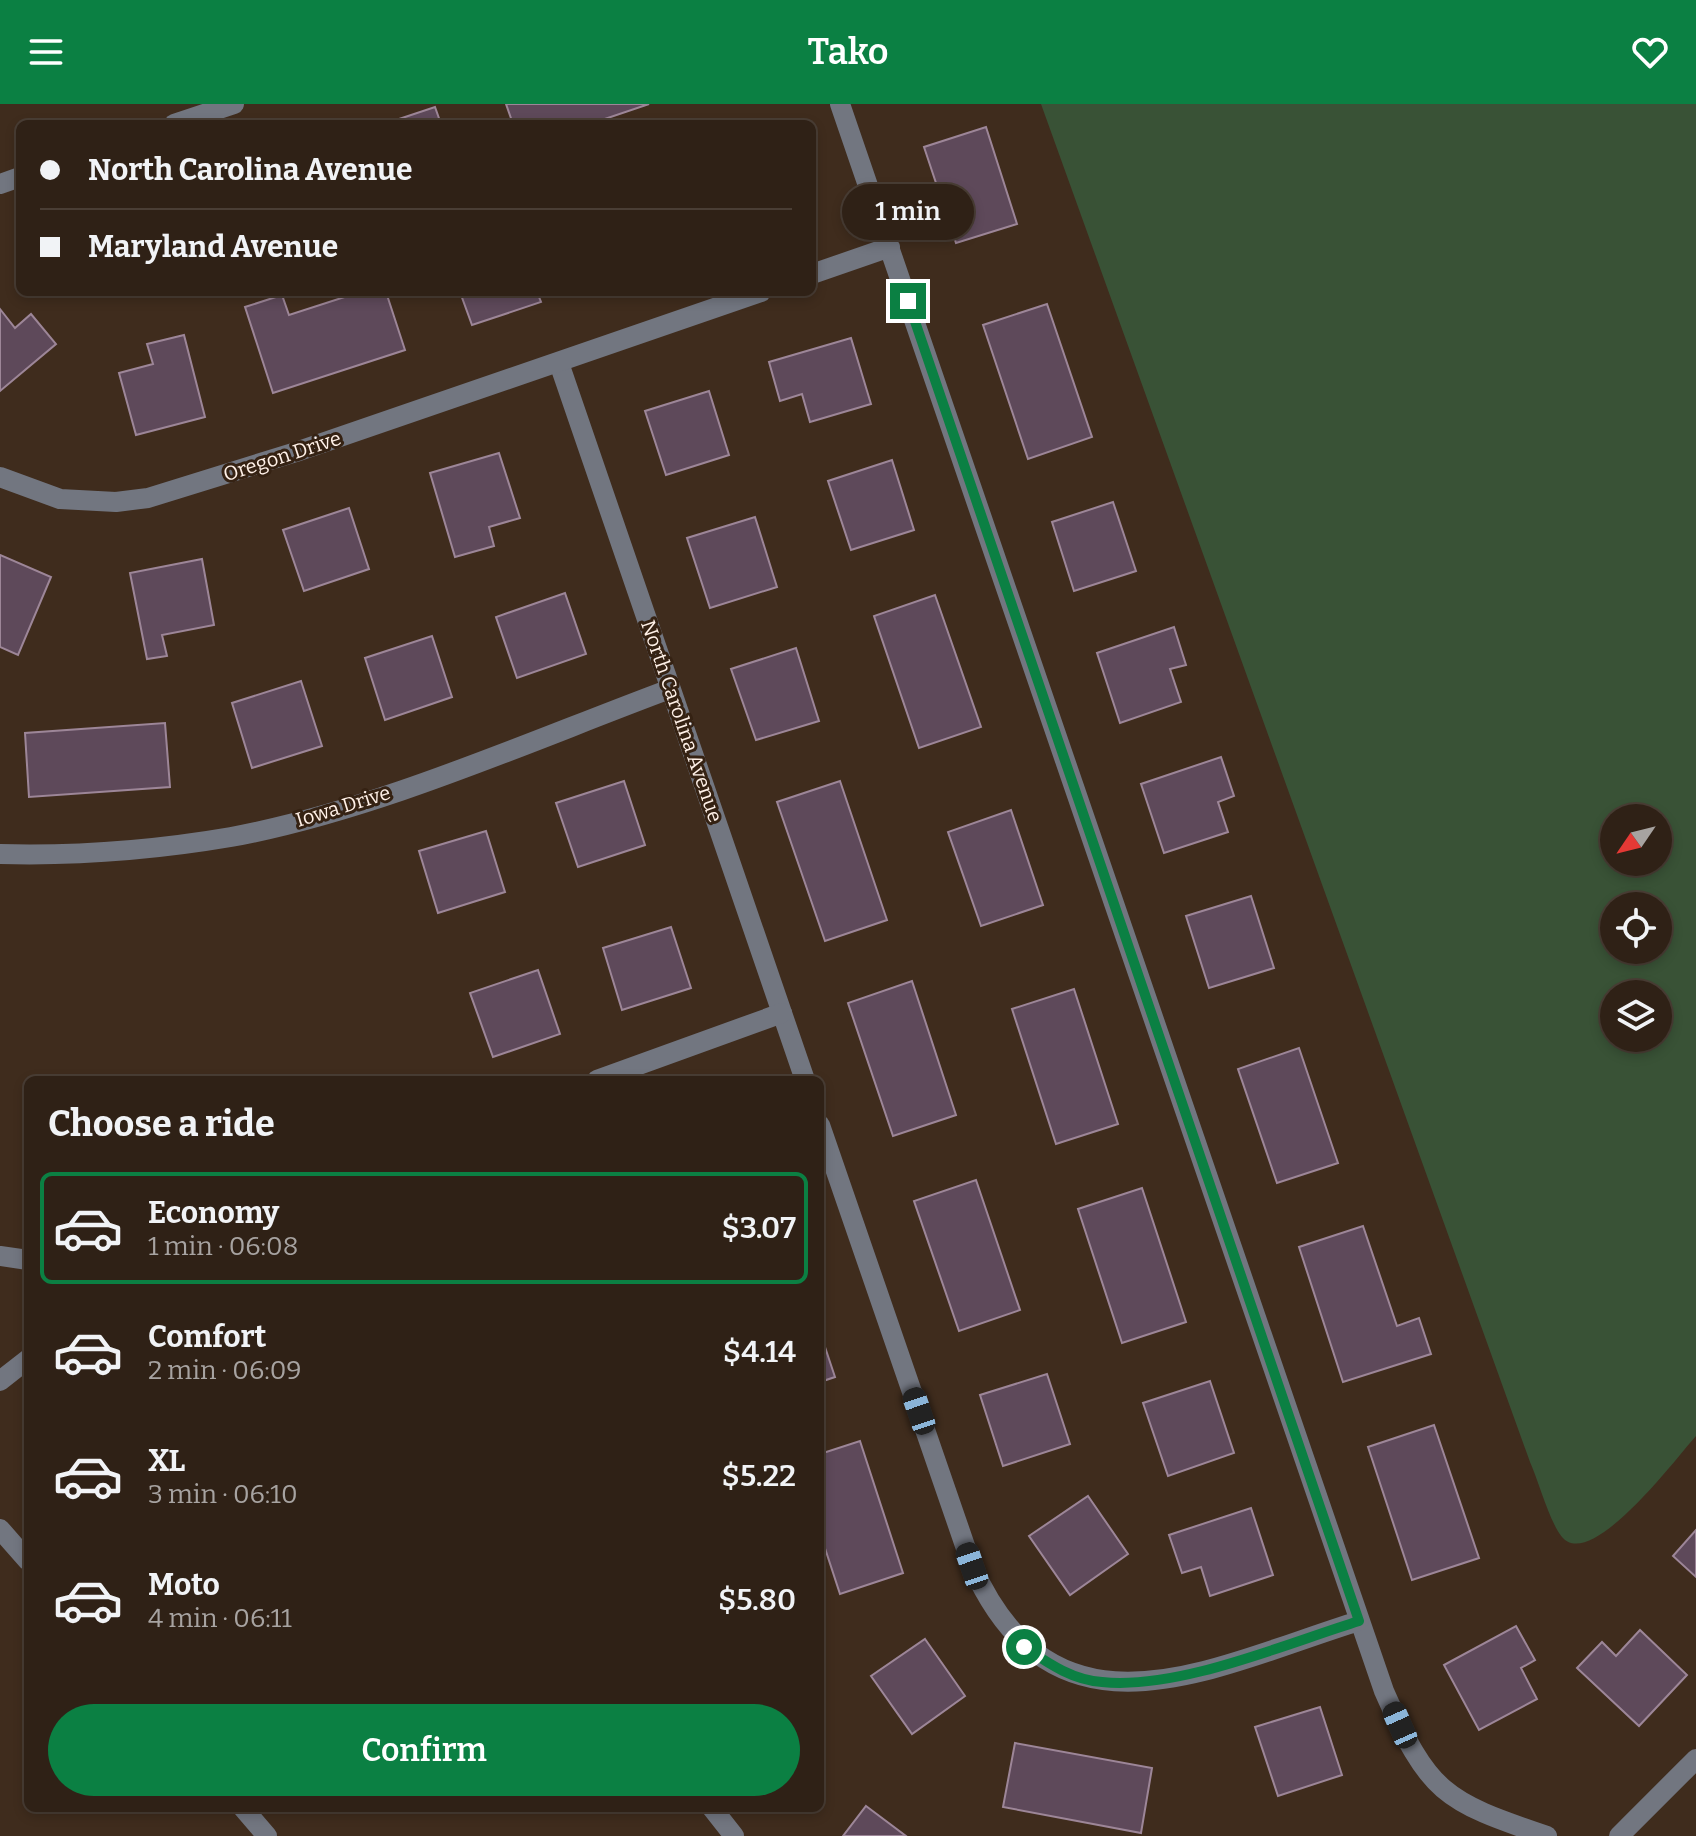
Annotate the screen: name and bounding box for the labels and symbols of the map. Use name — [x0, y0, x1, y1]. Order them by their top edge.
callout: 1 min — [842, 185, 974, 241]
route end — [890, 283, 926, 319]
street label: Oregon Drive — [220, 426, 344, 486]
street label: North Carolina Avenue — [636, 617, 728, 825]
street label: Iowa Drive — [293, 780, 393, 832]
north arrow — [1600, 804, 1672, 876]
car — [900, 1384, 938, 1438]
car — [953, 1539, 991, 1593]
route start — [1006, 1629, 1042, 1665]
car — [1379, 1698, 1421, 1752]

